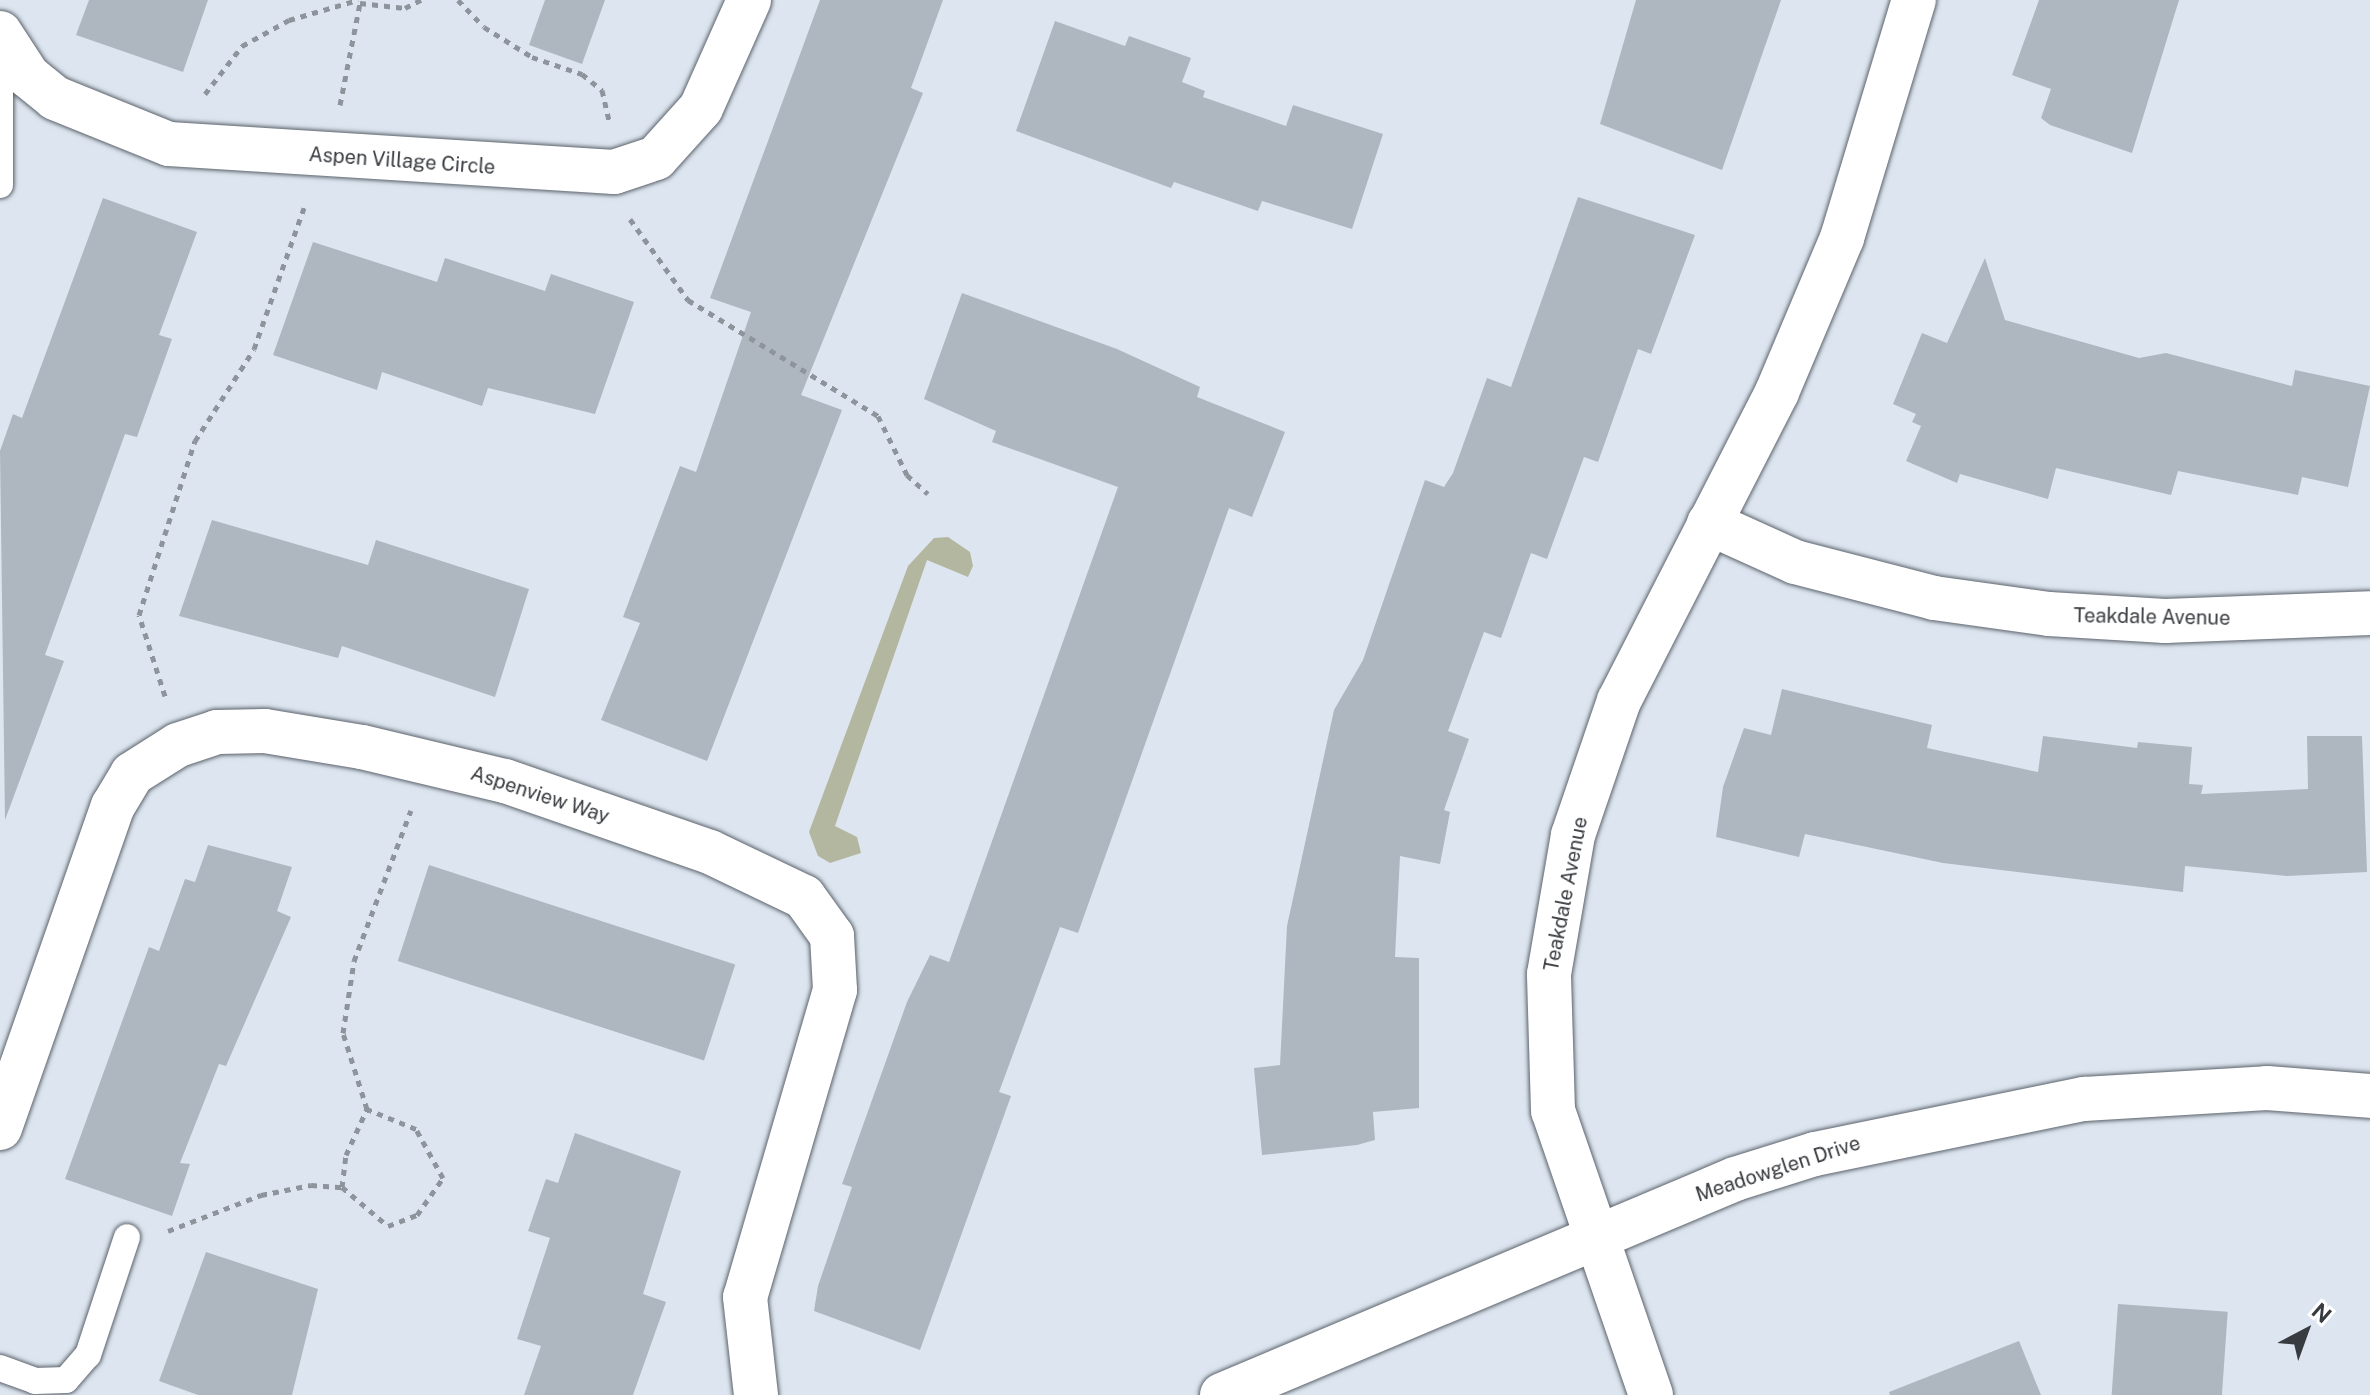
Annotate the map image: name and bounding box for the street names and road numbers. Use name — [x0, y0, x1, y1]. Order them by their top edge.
street label: Aspen Village Circle — [308, 142, 496, 180]
street label: Teakdale Avenue — [2073, 604, 2231, 630]
street label: Aspenview Way — [467, 761, 613, 829]
street label: Teakdale Avenue — [1539, 815, 1593, 973]
street label: Meadowglen Drive — [1693, 1131, 1863, 1207]

